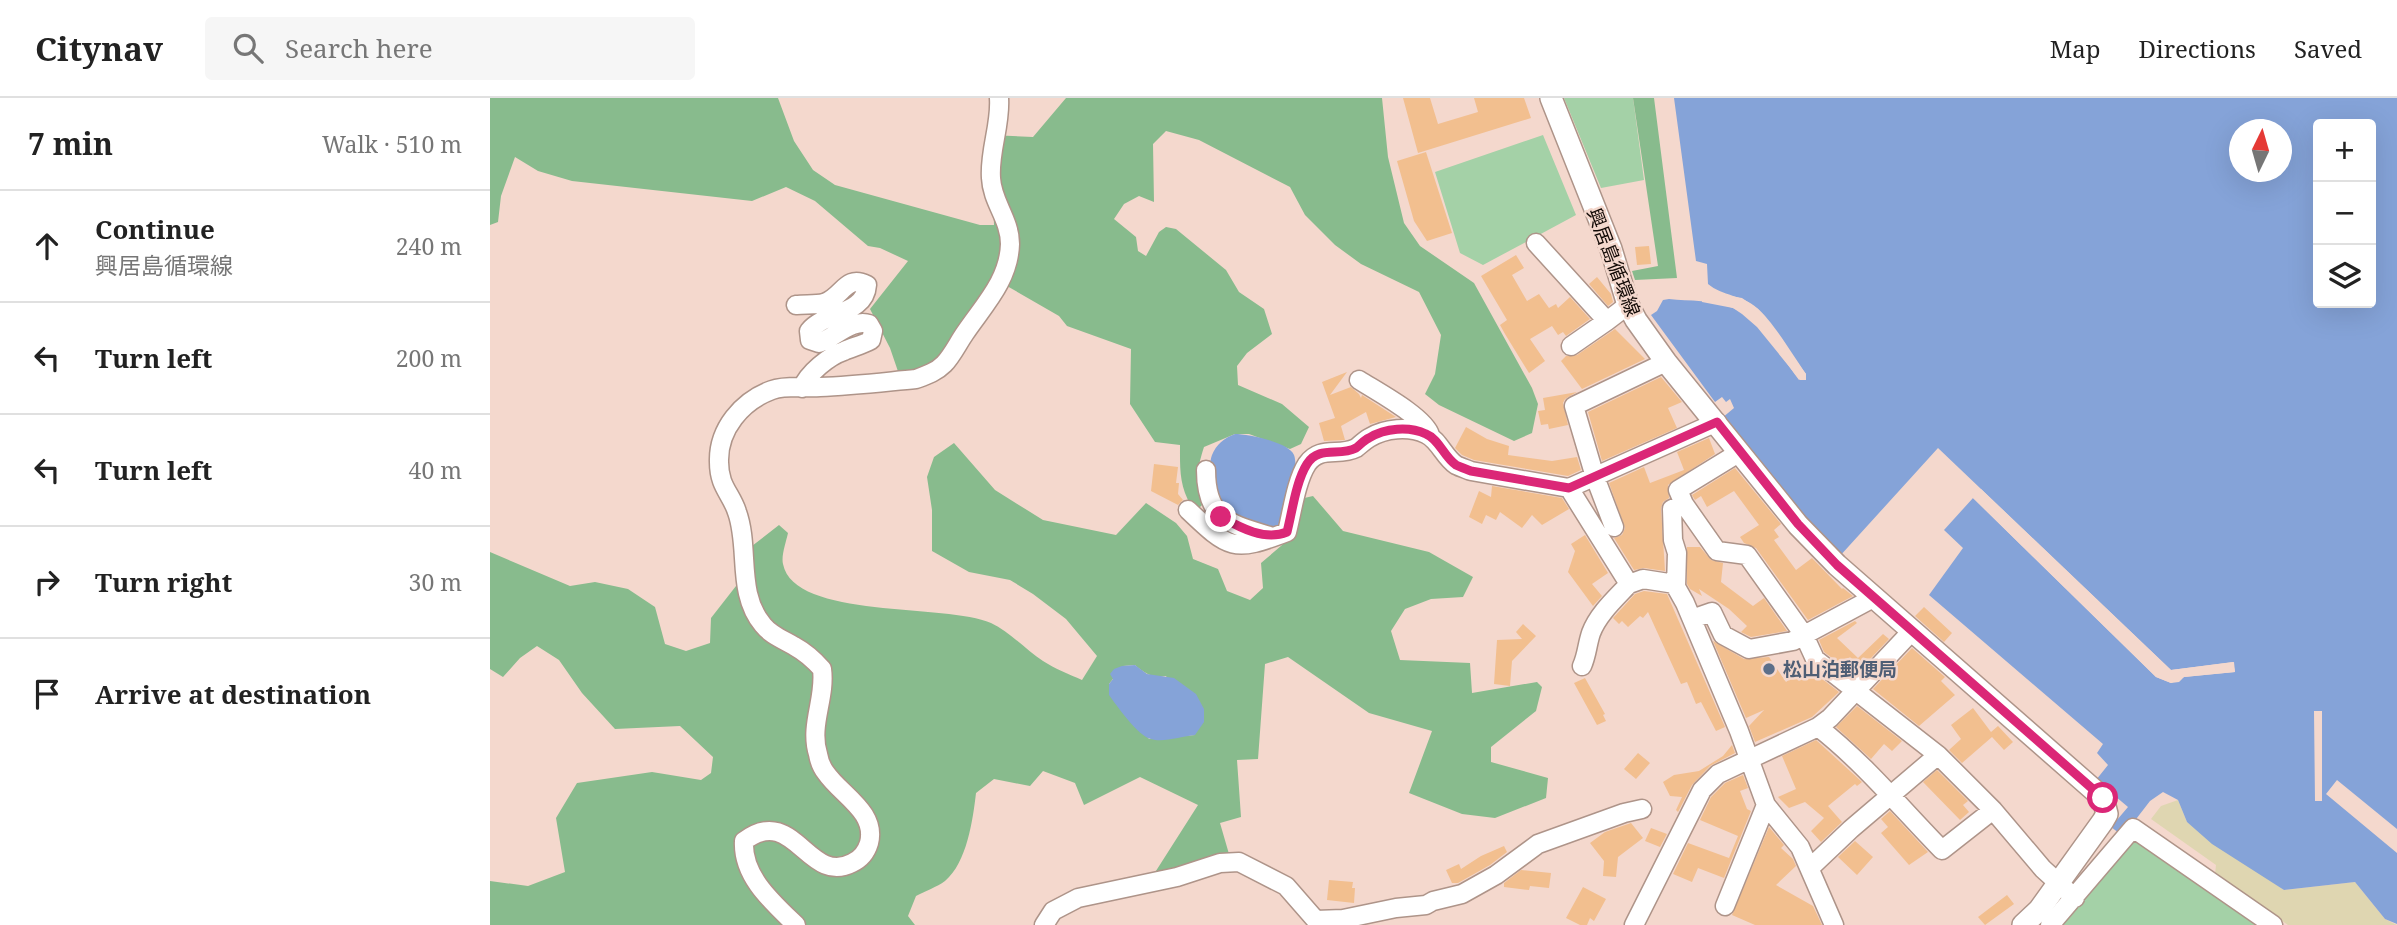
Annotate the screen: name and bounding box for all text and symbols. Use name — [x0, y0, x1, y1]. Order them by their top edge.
search box — [205, 17, 695, 80]
text: Citynav — [35, 26, 163, 71]
icon: search — [229, 29, 267, 67]
text: Search here — [285, 30, 433, 66]
text: Map — [2050, 32, 2101, 65]
text: Directions — [2139, 32, 2256, 65]
text: Saved — [2294, 32, 2362, 65]
north arrow — [2229, 119, 2292, 182]
map controls — [2313, 119, 2376, 308]
button: + — [2313, 119, 2376, 182]
text: 7 min — [28, 123, 113, 164]
text: Walk · 510 m — [322, 128, 462, 160]
button: − — [2313, 182, 2376, 245]
street label: 興居島循環線 — [1581, 204, 1647, 320]
text: Continue — [95, 211, 215, 247]
icon: ahead — [28, 227, 66, 265]
text: 240 m — [396, 230, 462, 262]
button: layers — [2313, 245, 2376, 308]
text: 興居島循環線 — [95, 249, 233, 281]
icon: left — [28, 339, 66, 377]
text: Turn left — [95, 340, 212, 376]
text: 200 m — [396, 342, 462, 374]
icon: left — [28, 451, 66, 489]
text: Turn left — [95, 452, 212, 488]
text: 40 m — [409, 454, 462, 486]
route end — [1205, 501, 1236, 532]
icon: right — [28, 563, 66, 601]
text: Turn right — [95, 564, 232, 600]
text: 30 m — [409, 566, 462, 598]
place label: 松山泊郵便局 — [1783, 656, 1897, 682]
marker: 松山泊郵便局 — [1761, 661, 1777, 677]
icon: arrive — [28, 675, 66, 713]
text: Arrive at destination — [95, 676, 371, 712]
route start — [2087, 782, 2118, 813]

